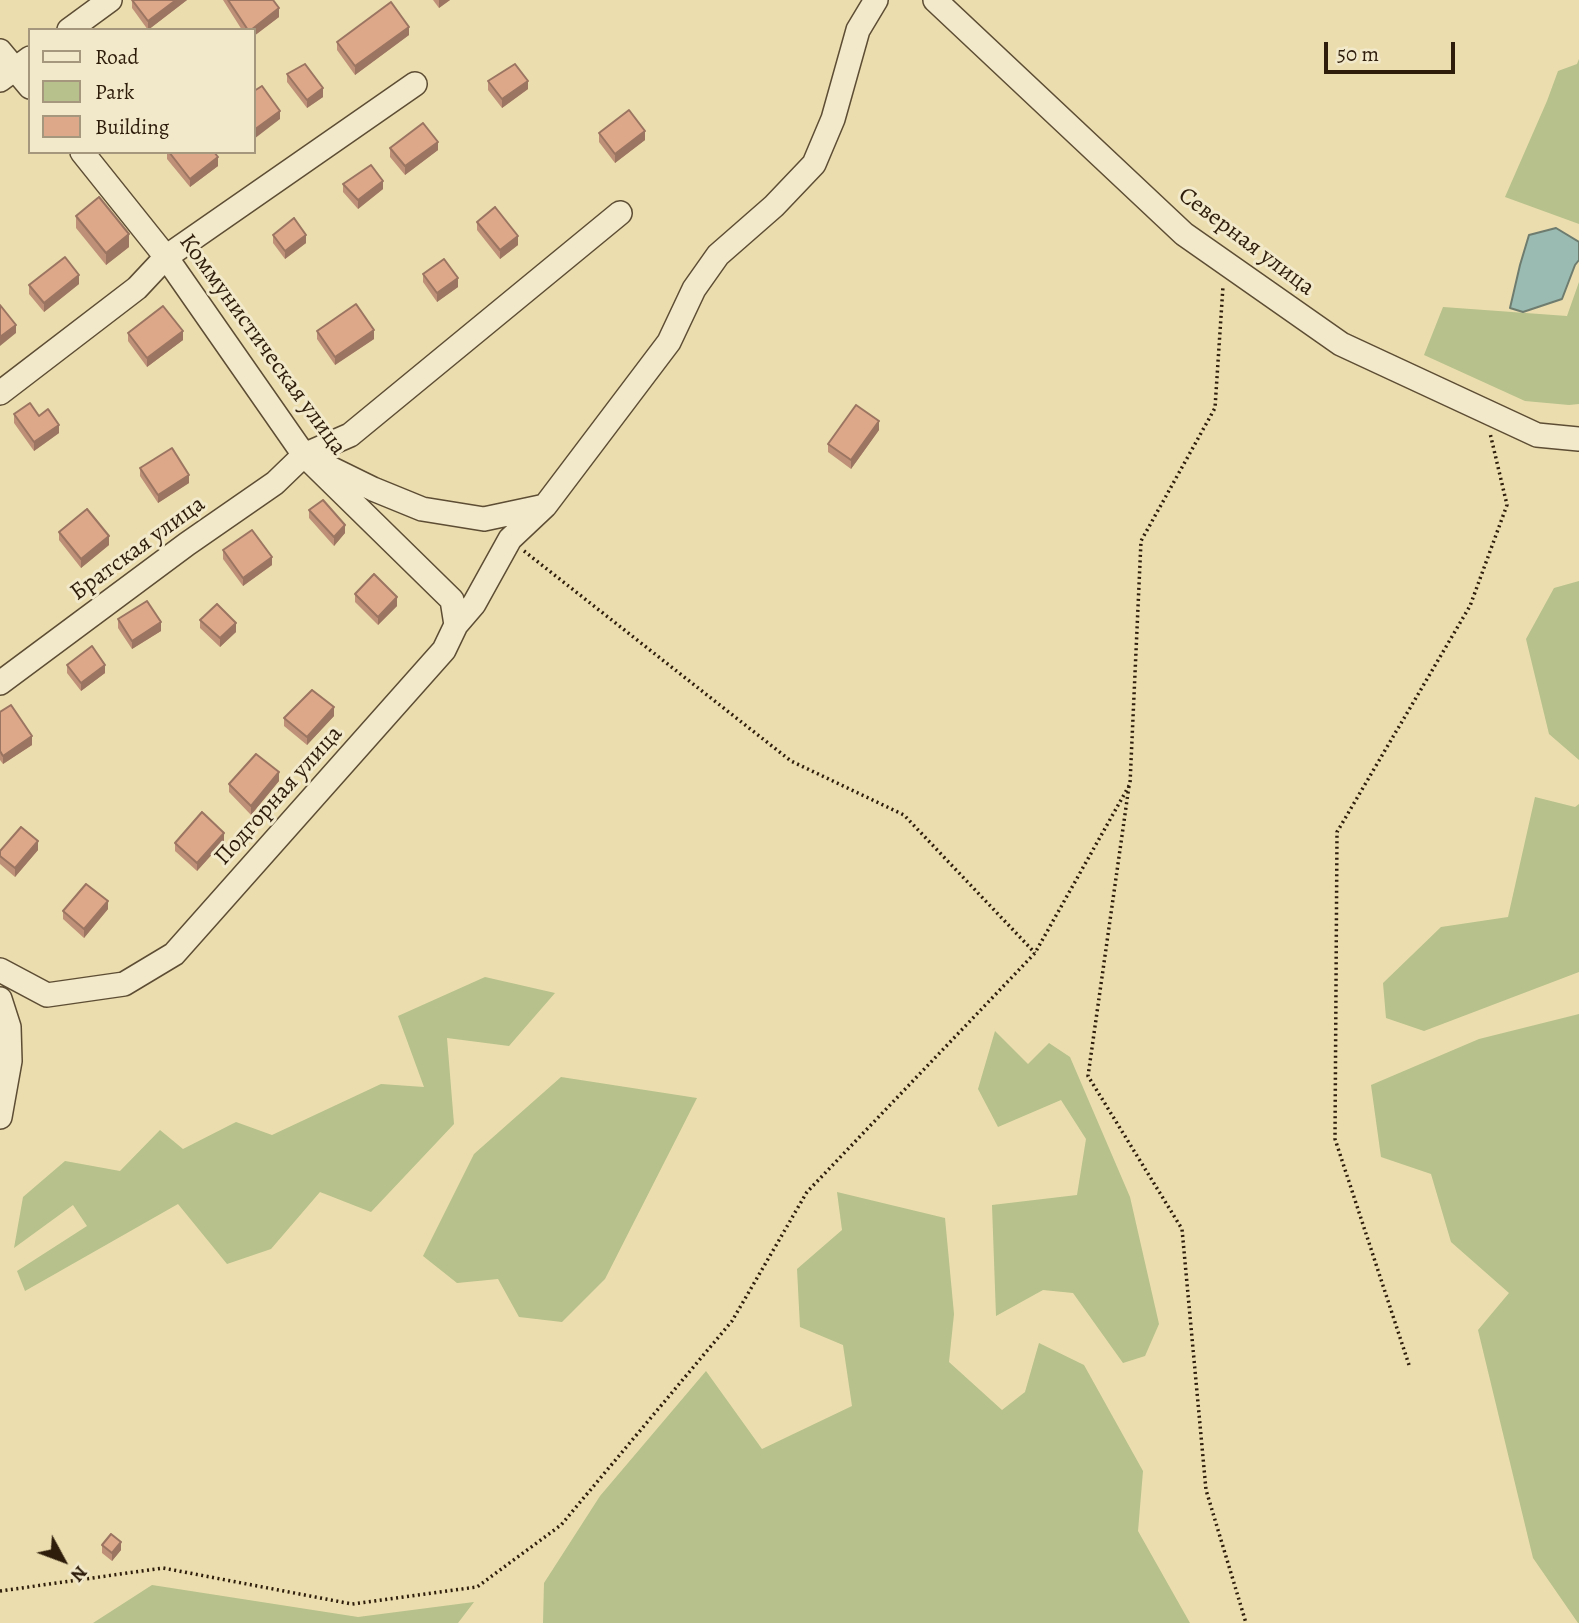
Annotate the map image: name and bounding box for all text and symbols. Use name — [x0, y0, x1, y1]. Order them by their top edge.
legend — [28, 28, 256, 154]
scale bar — [1327, 28, 1458, 72]
text: 50 m — [1337, 40, 1379, 68]
text: Road — [95, 43, 139, 71]
text: Park — [95, 78, 134, 106]
text: Building — [95, 113, 169, 141]
street label: Северная улица — [1172, 181, 1320, 303]
street label: Коммунистическая улица — [172, 229, 352, 461]
street label: Братская улица — [65, 490, 211, 608]
street label: Подгорная улица — [209, 720, 349, 872]
north arrow — [28, 1525, 98, 1595]
text: N — [64, 1560, 93, 1588]

